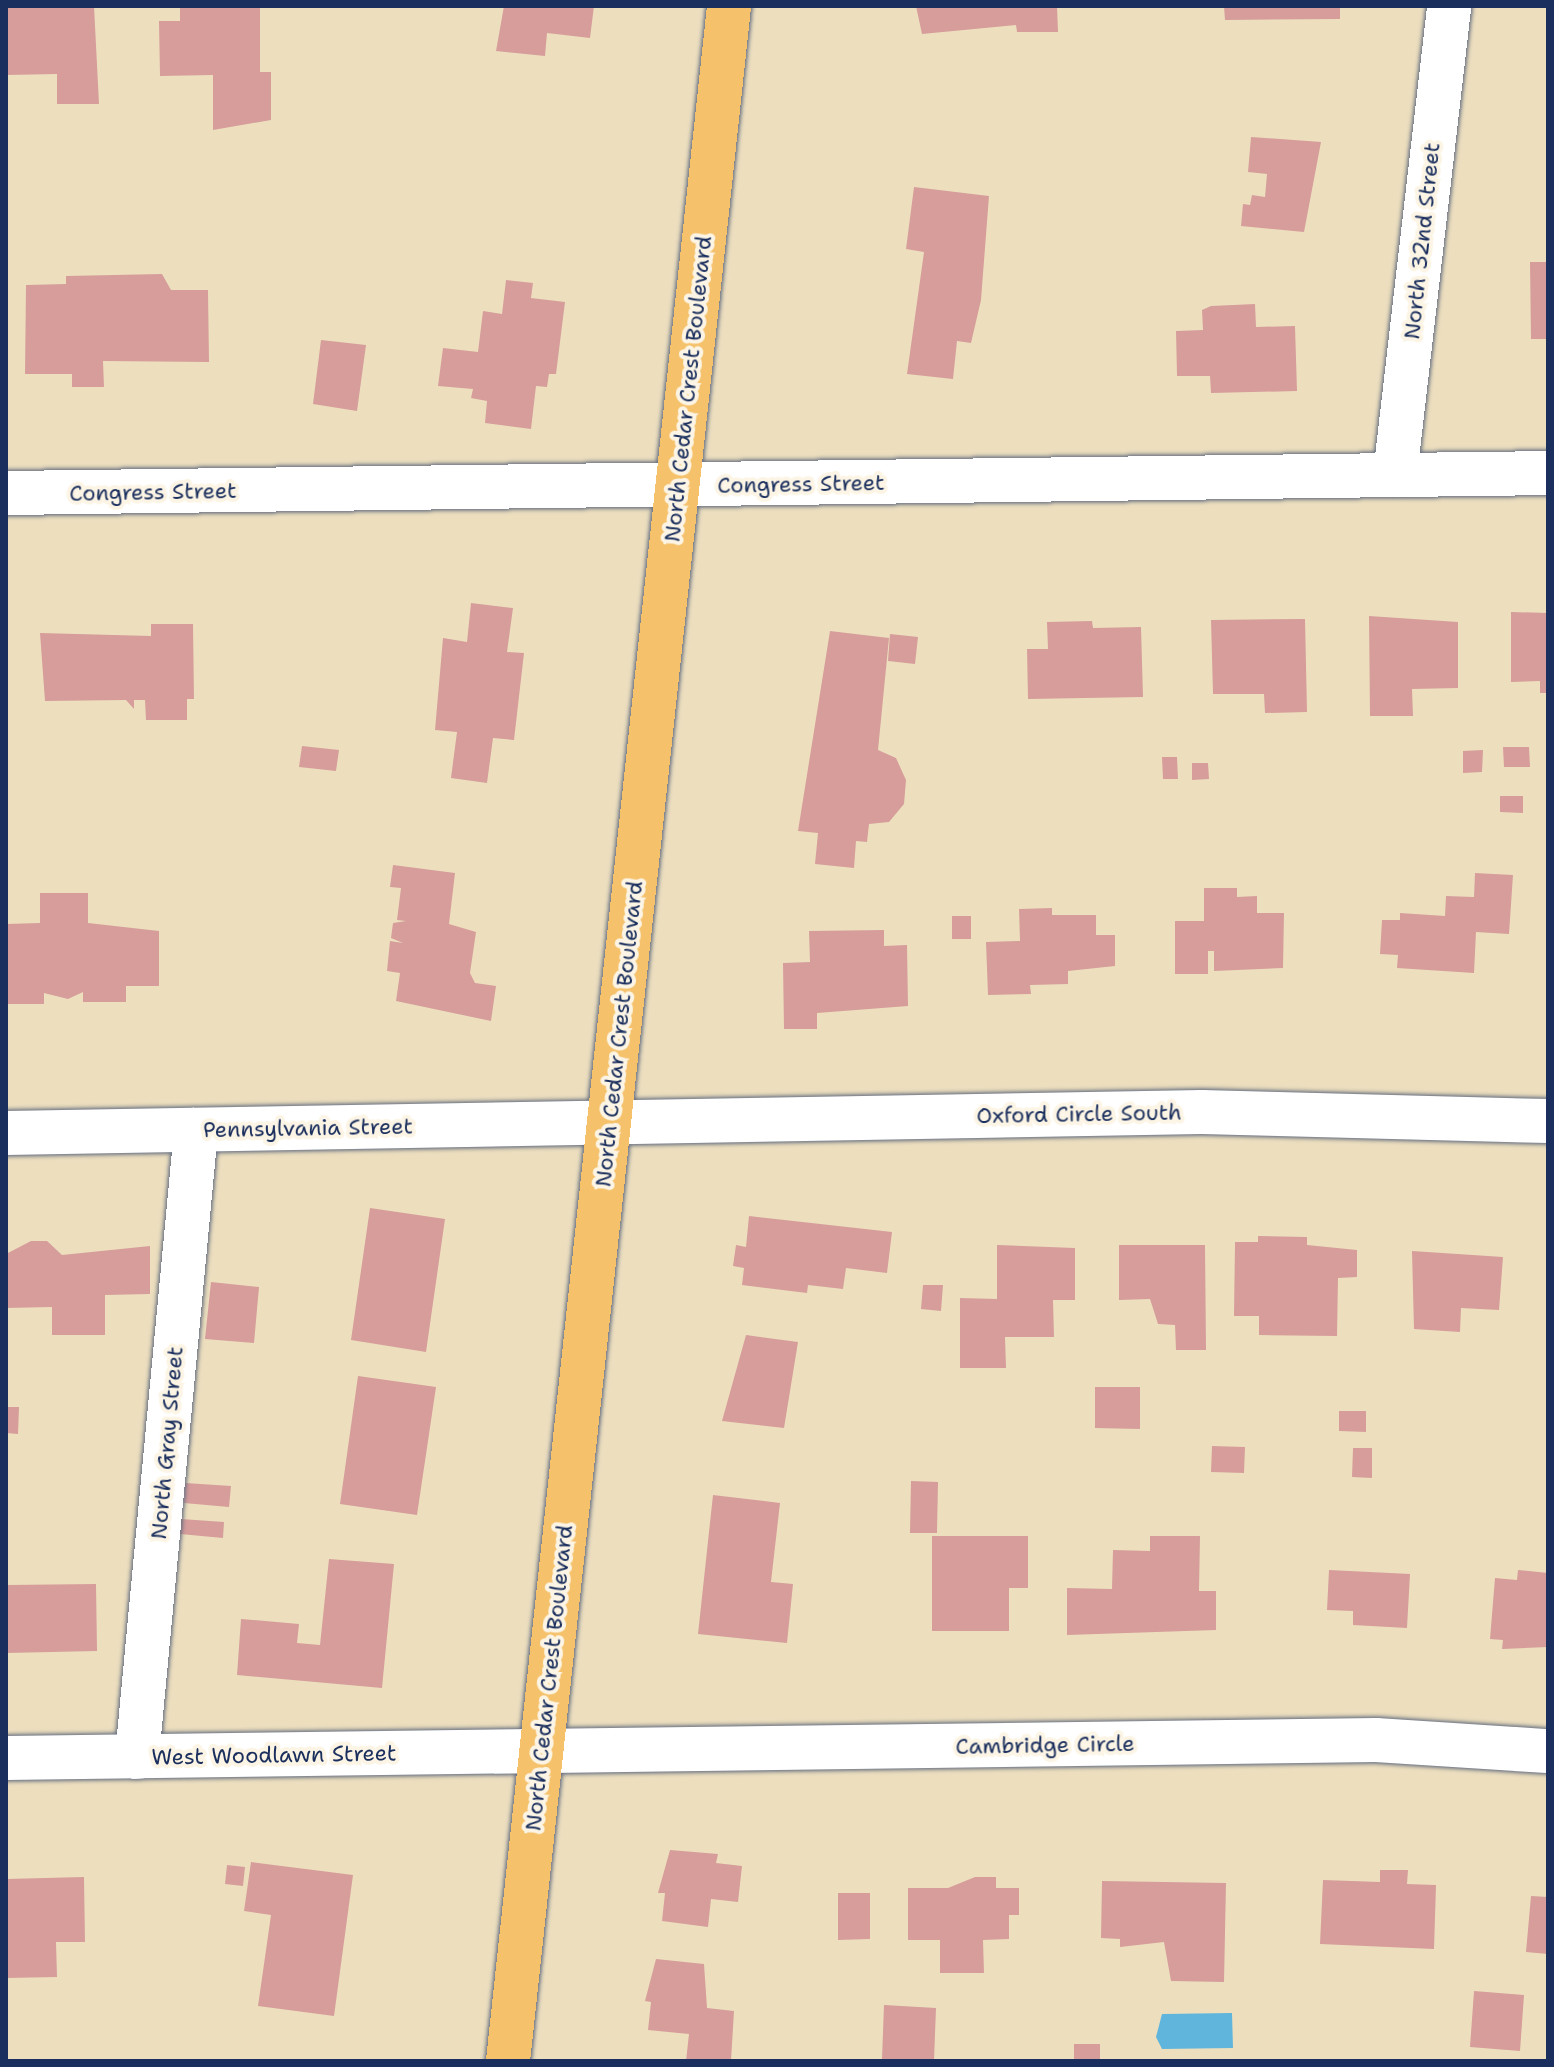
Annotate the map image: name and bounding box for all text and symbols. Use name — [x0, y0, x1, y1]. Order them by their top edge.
street label: North 32nd Street — [1399, 141, 1445, 341]
street label: North Cedar Crest Boulevard — [659, 235, 717, 543]
street label: Congress Street — [717, 469, 885, 499]
street label: Congress Street — [69, 477, 237, 507]
street label: North Cedar Crest Boulevard — [590, 880, 648, 1188]
street label: Oxford Circle South — [976, 1099, 1182, 1129]
street label: Pennsylvania Street — [203, 1113, 413, 1143]
street label: North Gray Street — [145, 1345, 189, 1541]
street label: North Cedar Crest Boulevard — [520, 1524, 578, 1832]
street label: Cambridge Circle — [955, 1730, 1135, 1760]
street label: West Woodlawn Street — [151, 1740, 397, 1770]

